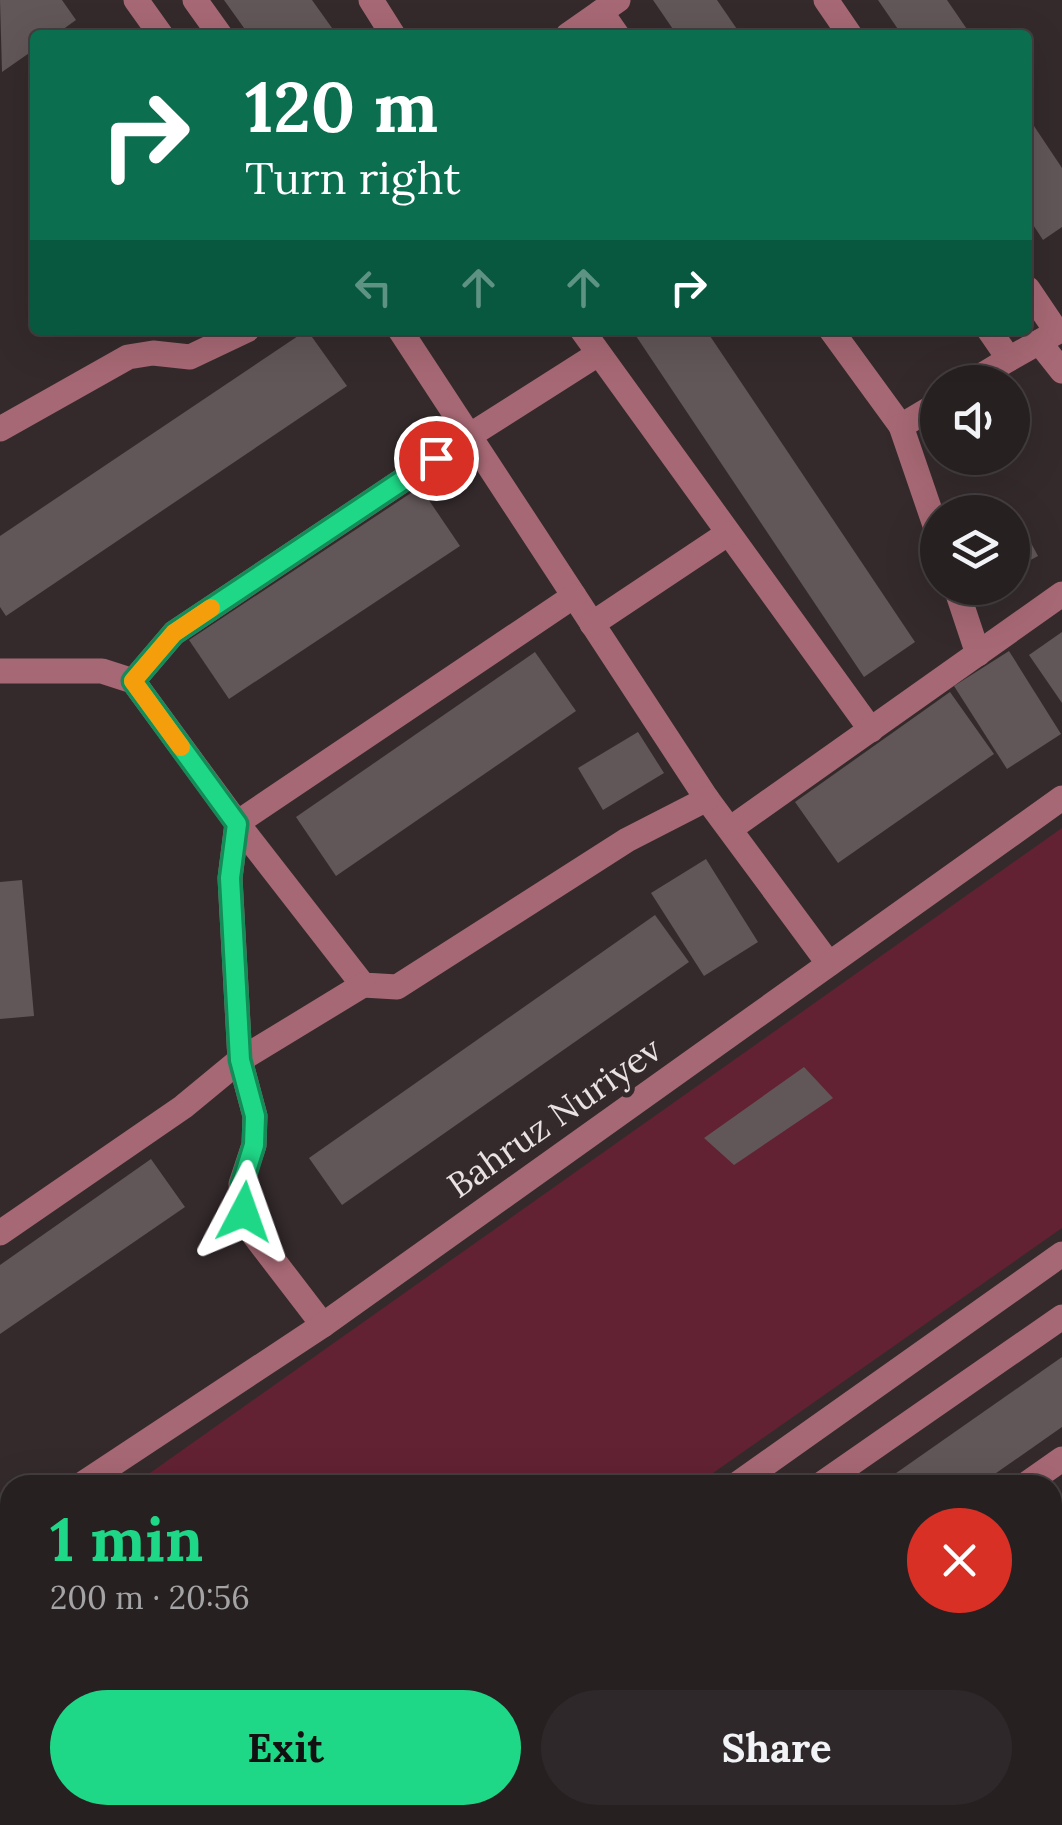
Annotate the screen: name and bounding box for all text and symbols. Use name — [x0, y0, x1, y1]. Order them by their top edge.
text: 120 m — [245, 62, 438, 151]
icon: right — [80, 70, 210, 200]
text: Turn right — [245, 149, 461, 206]
icon: left — [346, 260, 401, 315]
icon: ahead — [451, 260, 506, 315]
icon: ahead — [556, 260, 611, 315]
icon: right — [661, 260, 716, 315]
map controls — [920, 365, 1030, 605]
button: sound — [920, 365, 1030, 475]
pin — [394, 416, 479, 501]
icon: arrive — [409, 431, 464, 486]
button: layers — [920, 495, 1030, 605]
street label: Bahruz Nuriyev — [438, 1026, 670, 1207]
position arrow — [192, 1160, 296, 1264]
text: 1 min — [50, 1501, 203, 1577]
button: close — [907, 1508, 1012, 1613]
text: 200 m · 20:56 — [50, 1577, 250, 1618]
button: Exit — [50, 1690, 521, 1805]
button: Share — [541, 1690, 1012, 1805]

